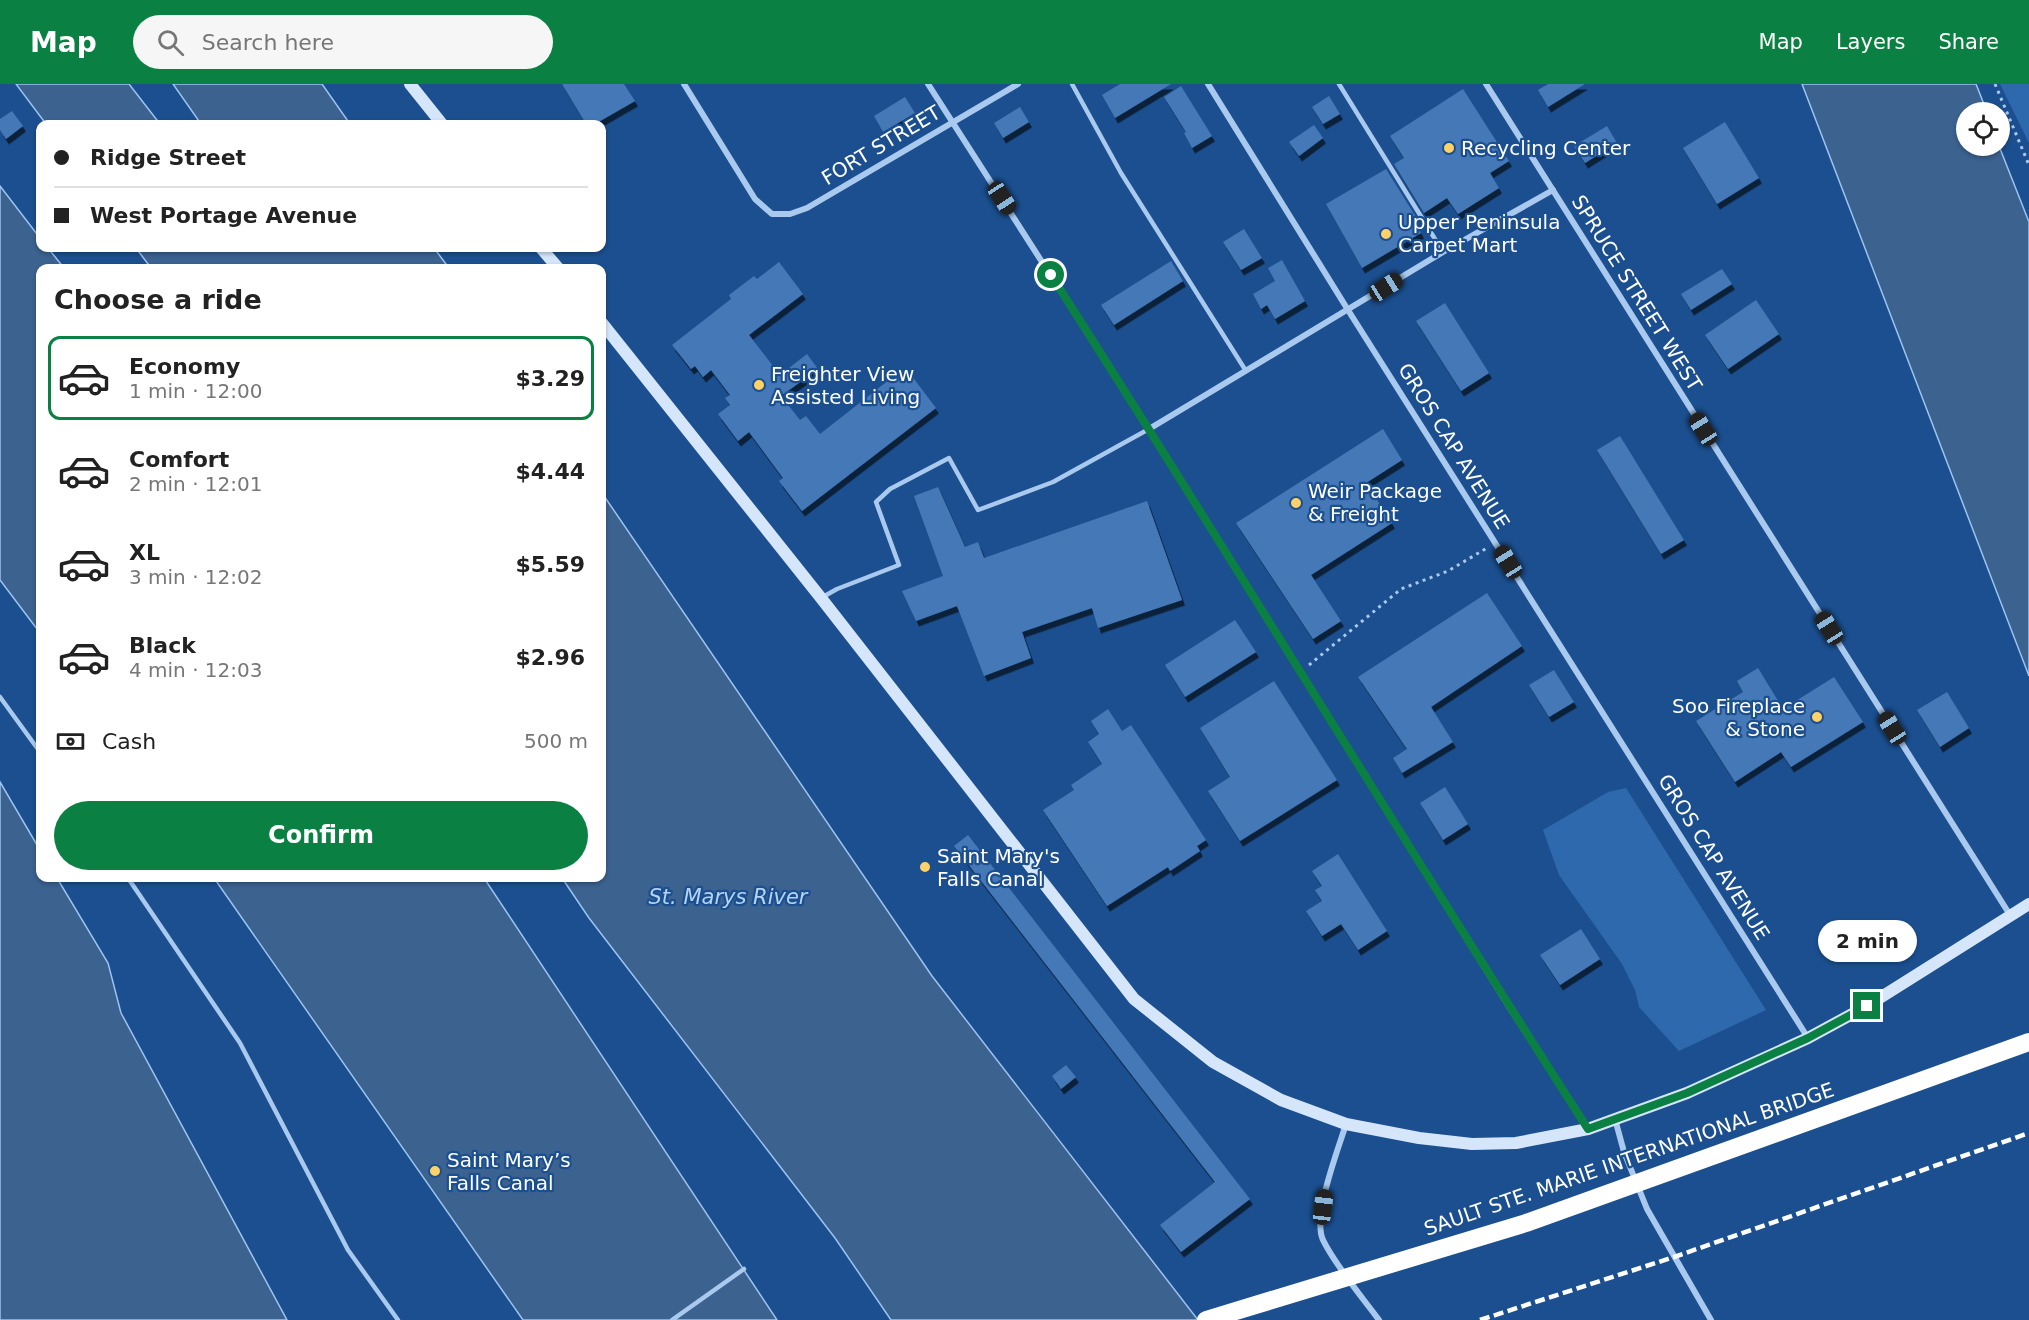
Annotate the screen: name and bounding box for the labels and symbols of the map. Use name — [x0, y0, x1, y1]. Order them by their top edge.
street label: FORT STREET — [817, 100, 946, 190]
place label: Recycling Center — [1461, 136, 1631, 160]
marker: Recycling Center — [1442, 141, 1456, 155]
car — [985, 178, 1019, 218]
street label: SPRUCE STREET WEST — [1567, 191, 1708, 396]
place label: Upper Peninsula Carpet Mart — [1398, 210, 1560, 257]
marker: Upper Peninsula Carpet Mart — [1379, 227, 1393, 241]
route start — [1037, 261, 1064, 288]
car — [1366, 270, 1406, 304]
street label: GROS CAP AVENUE — [1393, 359, 1515, 533]
place label: Freighter View Assisted Living — [771, 362, 920, 409]
marker: Freighter View Assisted Living — [752, 378, 766, 392]
car — [1686, 409, 1720, 449]
place label: Weir Package & Freight — [1308, 479, 1442, 526]
marker: Weir Package & Freight — [1289, 496, 1303, 510]
car — [1491, 542, 1525, 582]
car — [1812, 608, 1846, 648]
place label: Soo Fireplace & Stone — [1672, 694, 1805, 741]
car — [1875, 708, 1909, 748]
marker: Soo Fireplace & Stone — [1810, 710, 1824, 724]
street label: GROS CAP AVENUE — [1653, 770, 1775, 944]
place label: Saint Mary's Falls Canal — [937, 844, 1060, 891]
marker: Saint Mary's Falls Canal — [918, 860, 932, 874]
water label: St. Marys River — [649, 885, 809, 909]
callout: 2 min — [1818, 919, 1916, 961]
route end — [1853, 992, 1880, 1019]
street label: SAULT STE. MARIE INTERNATIONAL BRIDGE — [1421, 1077, 1837, 1241]
place label: Saint Mary’s Falls Canal — [447, 1148, 571, 1195]
marker: Saint Mary’s Falls Canal — [428, 1164, 442, 1178]
car — [1312, 1188, 1334, 1226]

